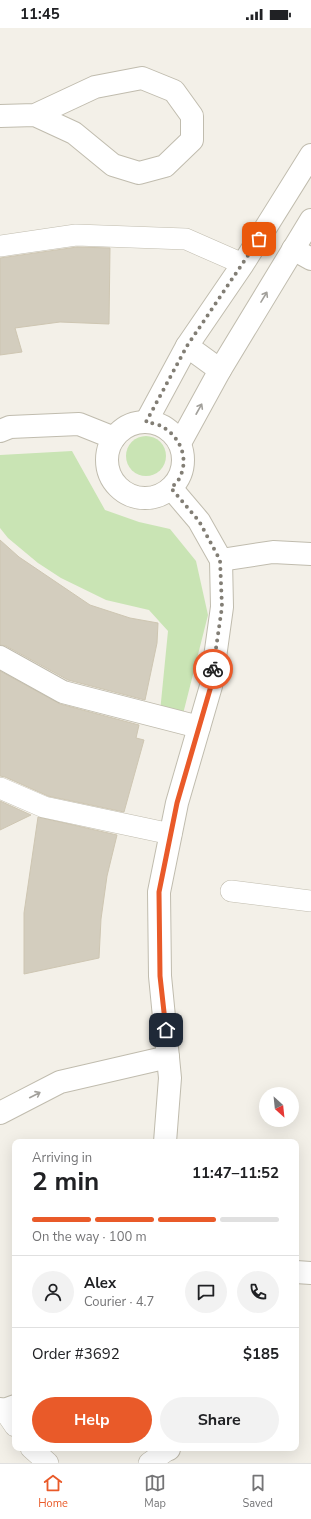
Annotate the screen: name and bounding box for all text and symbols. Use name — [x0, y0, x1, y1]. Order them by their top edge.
text: 11:45 — [20, 4, 60, 24]
pin — [242, 222, 276, 256]
icon: bag — [248, 228, 270, 250]
one-way arrow — [261, 291, 269, 303]
one-way arrow — [195, 403, 203, 415]
courier — [193, 649, 233, 689]
icon: bike — [202, 658, 224, 680]
pin — [149, 1013, 183, 1047]
icon: home — [155, 1019, 177, 1041]
north arrow — [259, 1087, 299, 1127]
map controls — [259, 1087, 299, 1127]
one-way arrow — [29, 1091, 41, 1098]
text: Arriving in — [32, 1149, 92, 1167]
text: 11:47–11:52 — [192, 1163, 279, 1183]
text: 2 min — [32, 1164, 99, 1199]
text: On the way · 100 m — [32, 1228, 147, 1246]
button: person — [32, 1271, 74, 1313]
button: chat — [185, 1271, 227, 1313]
button: phone — [237, 1271, 279, 1313]
text: Alex — [84, 1273, 116, 1293]
text: Courier · 4.7 — [84, 1293, 154, 1311]
text: Order #3692 — [32, 1344, 120, 1364]
text: $185 — [243, 1344, 279, 1364]
button: Help — [32, 1397, 152, 1443]
button: Share — [160, 1397, 279, 1443]
tab: Home — [38, 1472, 68, 1511]
tab: Map — [144, 1472, 166, 1511]
tab: Saved — [242, 1472, 273, 1511]

